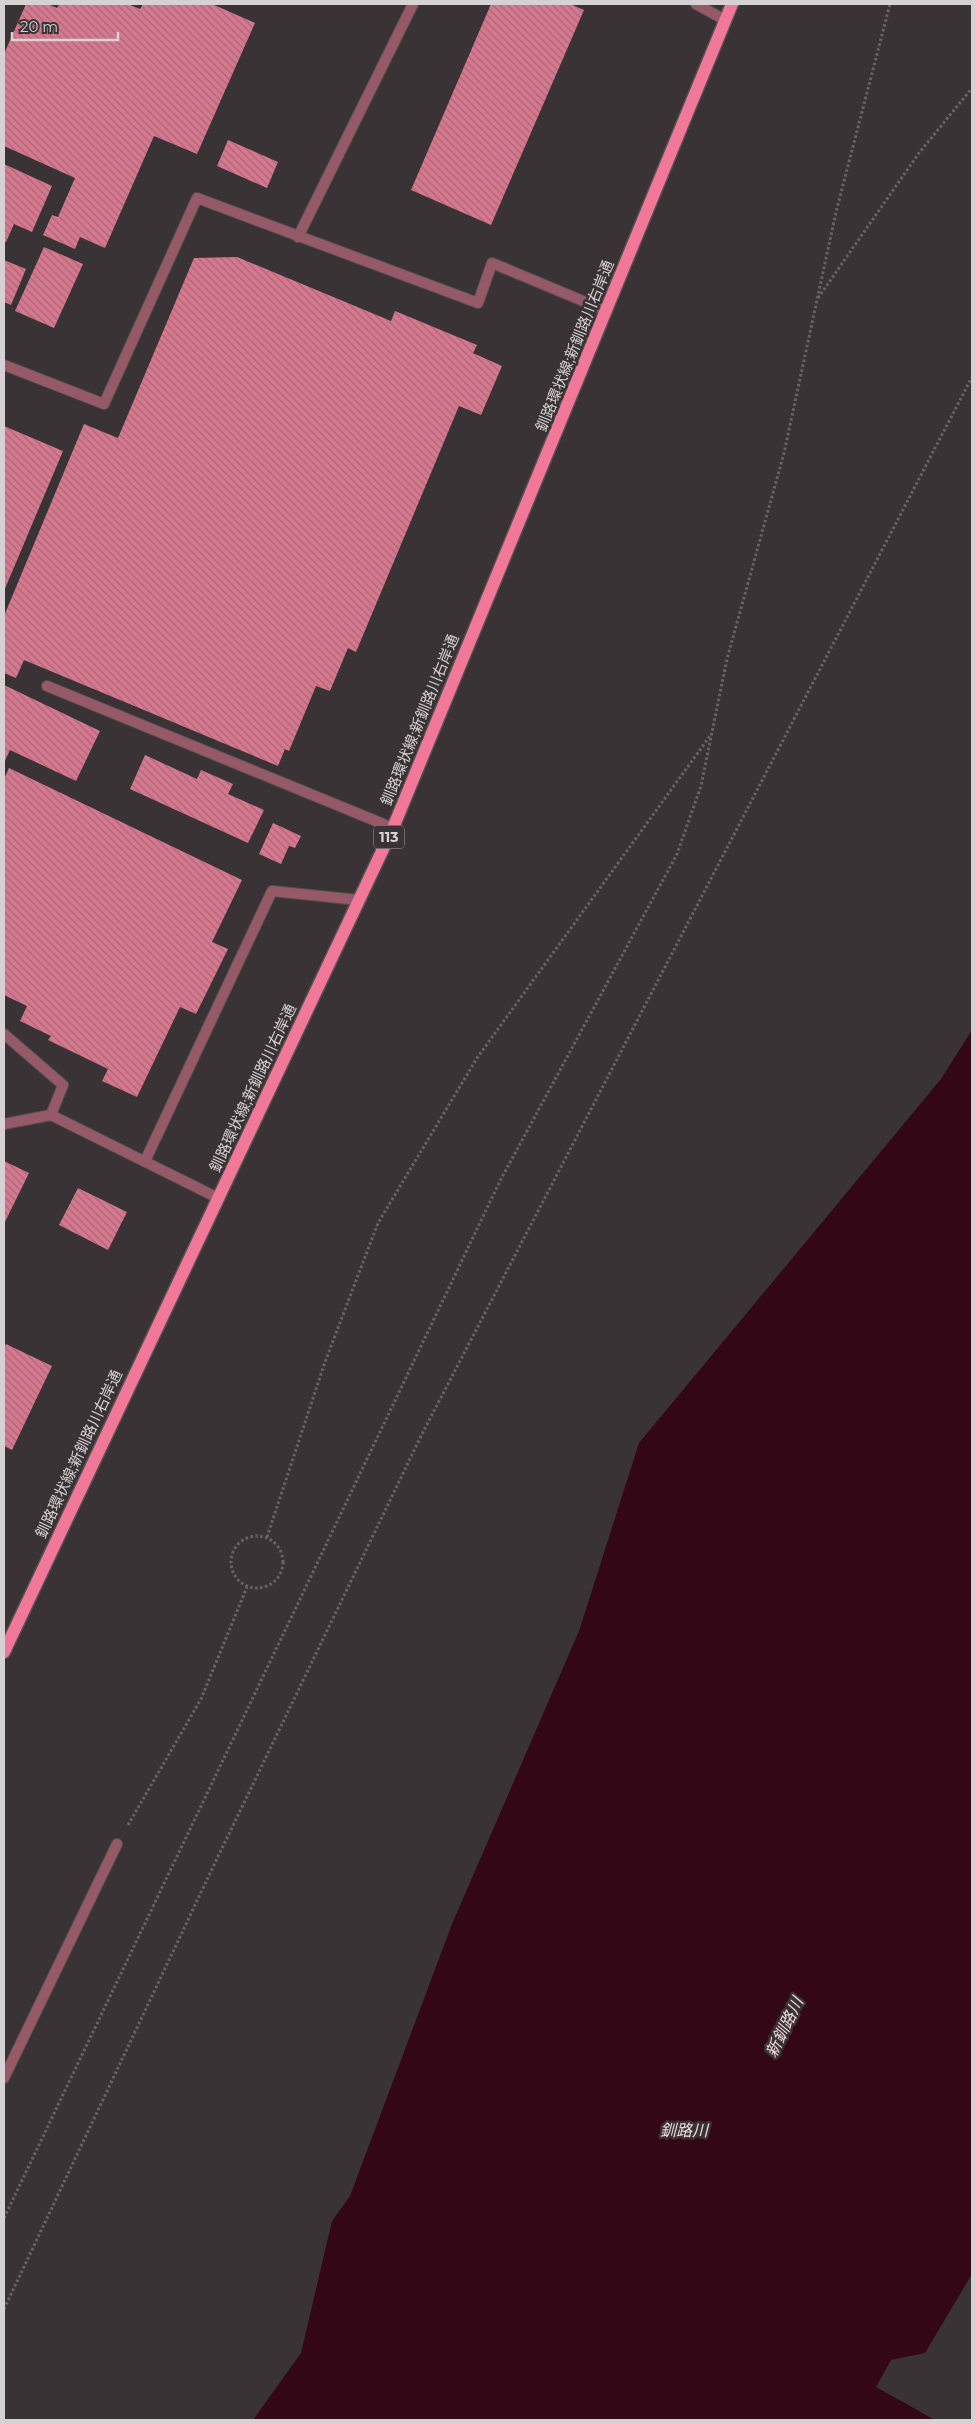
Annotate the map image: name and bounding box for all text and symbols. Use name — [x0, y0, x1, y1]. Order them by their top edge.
scale bar — [12, 10, 119, 42]
text: 20 m — [20, 17, 58, 36]
street label: 釧路環状線;新釧路川右岸通 — [531, 257, 618, 434]
street label: 釧路環状線;新釧路川右岸通 — [376, 631, 463, 808]
road number: 113 — [374, 826, 404, 849]
street label: 釧路環状線;新釧路川右岸通 — [205, 1001, 300, 1175]
street label: 釧路環状線;新釧路川右岸通 — [31, 1367, 126, 1541]
water label: 新釧路川 — [762, 1993, 808, 2060]
water label: 釧路川 — [660, 2121, 710, 2140]

